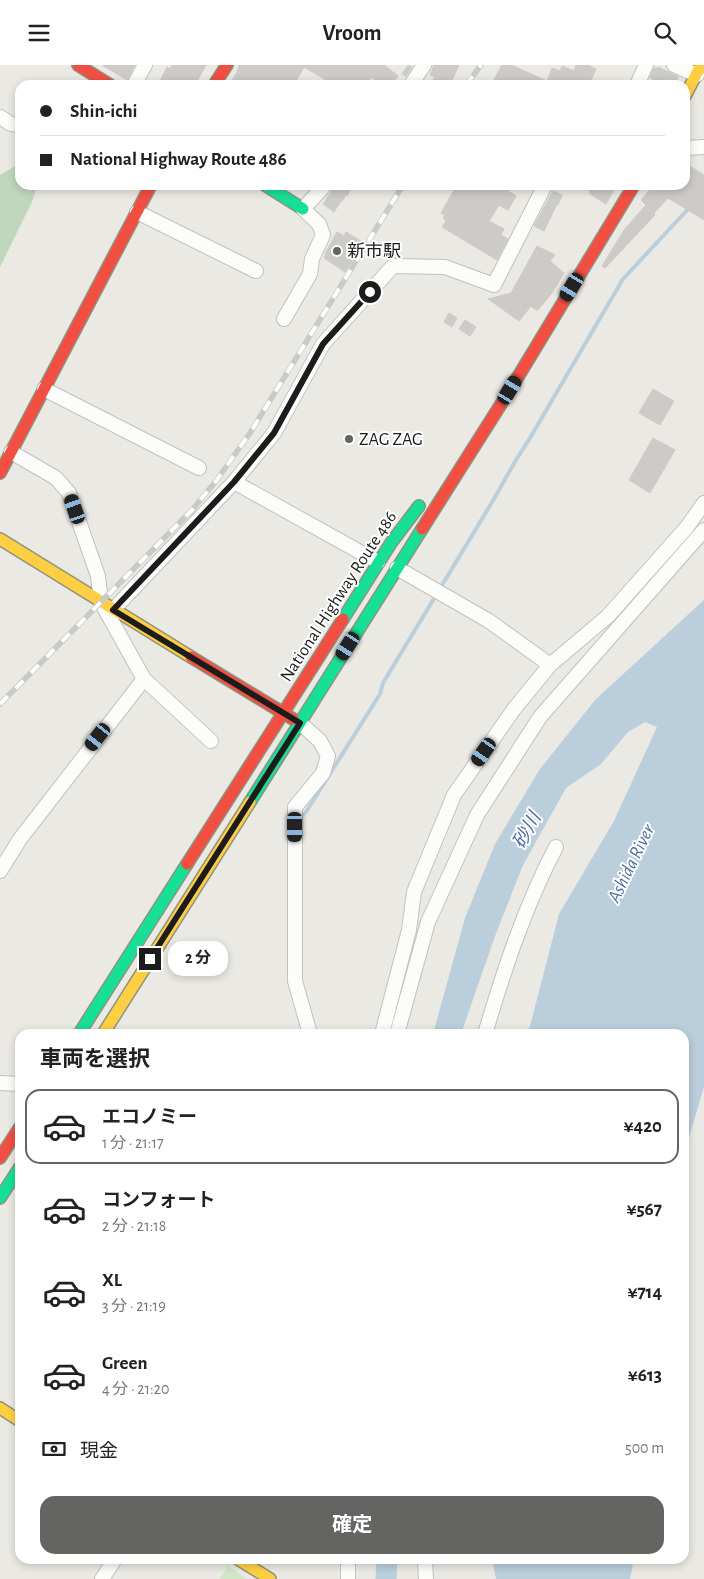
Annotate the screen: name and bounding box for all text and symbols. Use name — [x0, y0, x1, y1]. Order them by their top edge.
icon: menu — [25, 19, 53, 47]
icon: search — [651, 19, 679, 47]
text: Vroom — [323, 22, 381, 44]
text: Shin-ichi — [70, 102, 138, 121]
text: National Highway Route 486 — [70, 150, 287, 169]
place label: 新市駅 — [347, 242, 401, 261]
marker: 新市駅 — [331, 245, 343, 257]
car — [557, 270, 586, 304]
route start — [359, 281, 381, 303]
car — [495, 373, 524, 407]
place label: ZAG ZAG — [359, 431, 423, 449]
marker: ZAG ZAG — [343, 433, 355, 445]
car — [63, 492, 86, 526]
street label: National Highway Route 486 — [277, 508, 401, 685]
car — [333, 629, 362, 663]
car — [82, 721, 113, 753]
car — [469, 735, 498, 769]
water label: 砂川 — [509, 807, 546, 852]
car — [287, 812, 302, 842]
water label: Ashida River — [604, 821, 659, 906]
callout: 2 分 — [168, 941, 228, 977]
route end — [139, 948, 161, 970]
text: 2 分 — [185, 950, 211, 966]
text: 車両を選択 — [40, 1048, 150, 1070]
icon: car — [42, 1104, 87, 1149]
text: エコノミー — [102, 1108, 197, 1127]
text: ¥420 — [624, 1117, 662, 1136]
text: 1 分 · 21:17 — [102, 1135, 164, 1151]
icon: car — [42, 1187, 87, 1232]
text: コンフォート — [102, 1191, 215, 1210]
text: ¥567 — [626, 1200, 662, 1219]
text: 2 分 · 21:18 — [102, 1218, 166, 1234]
icon: car — [42, 1270, 87, 1315]
text: XL — [102, 1271, 122, 1290]
text: ¥714 — [627, 1283, 662, 1302]
text: 3 分 · 21:19 — [102, 1298, 166, 1314]
icon: car — [42, 1353, 87, 1398]
text: Green — [102, 1354, 148, 1373]
text: ¥613 — [628, 1366, 662, 1385]
text: 4 分 · 21:20 — [102, 1381, 169, 1397]
icon: cash — [40, 1435, 68, 1463]
text: 500 m — [625, 1440, 664, 1456]
text: 現金 — [80, 1442, 118, 1461]
button: 確定 — [40, 1496, 664, 1554]

